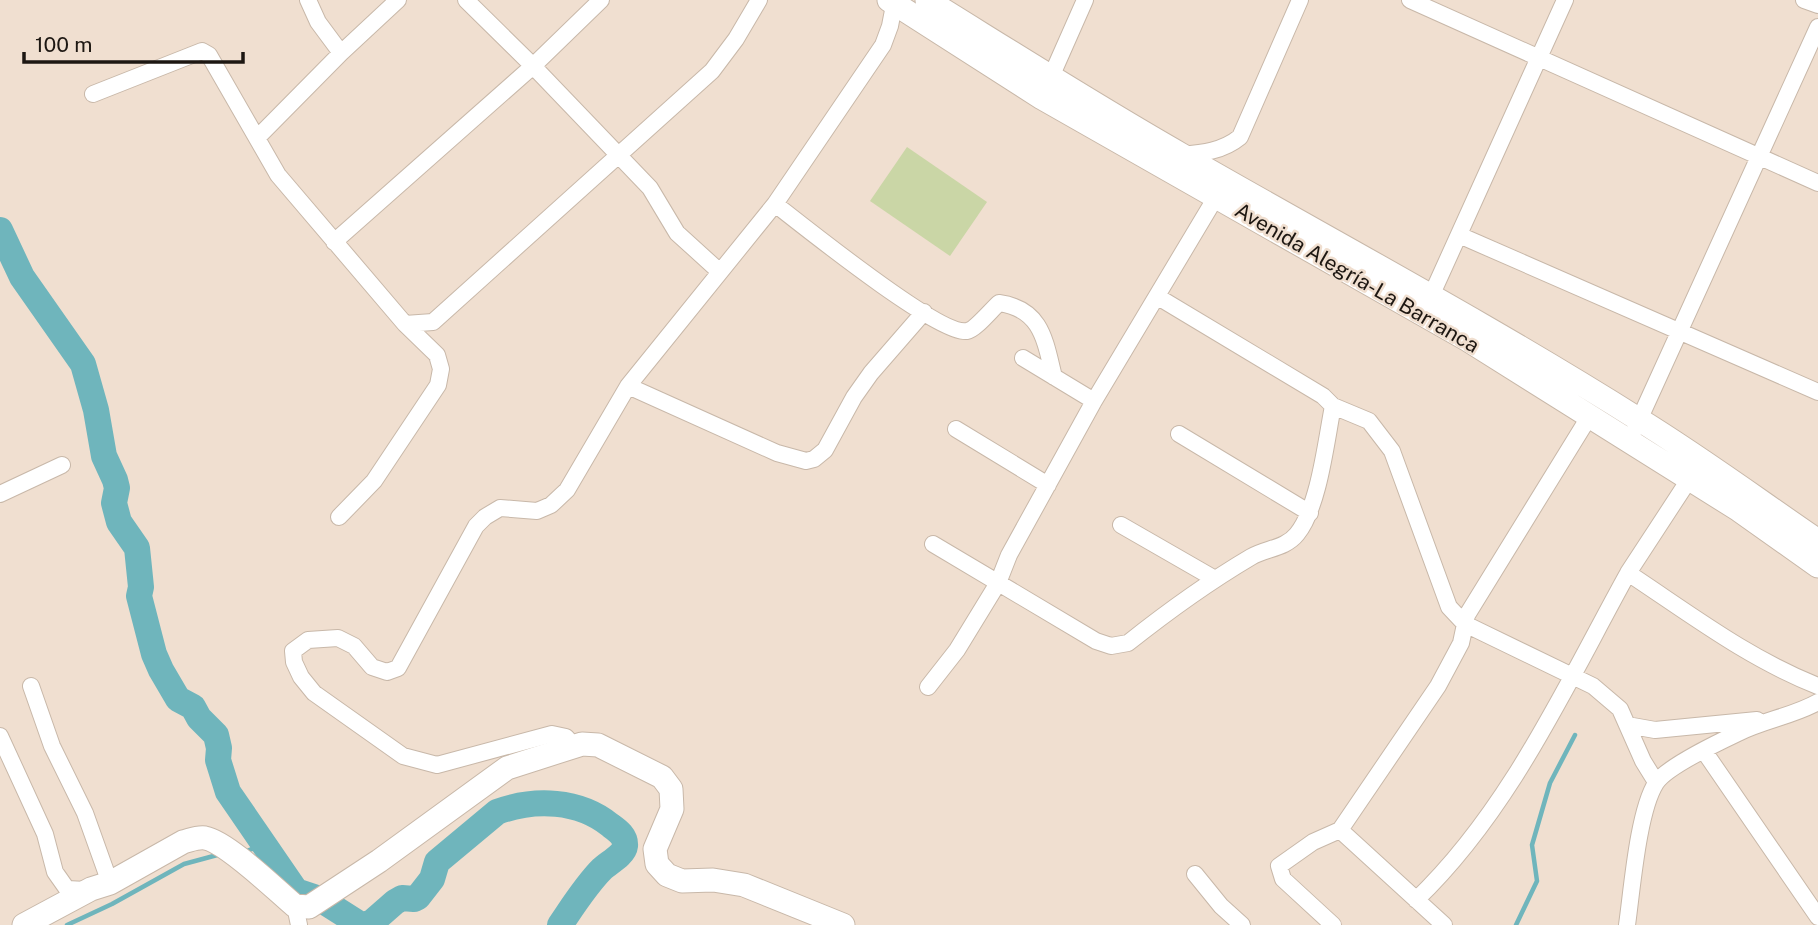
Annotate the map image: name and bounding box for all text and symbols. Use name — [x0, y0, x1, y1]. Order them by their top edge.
scale bar — [24, 21, 243, 65]
text: 100 m — [35, 32, 92, 57]
street label: Avenida Alegría-La Barranca — [1231, 197, 1484, 358]

